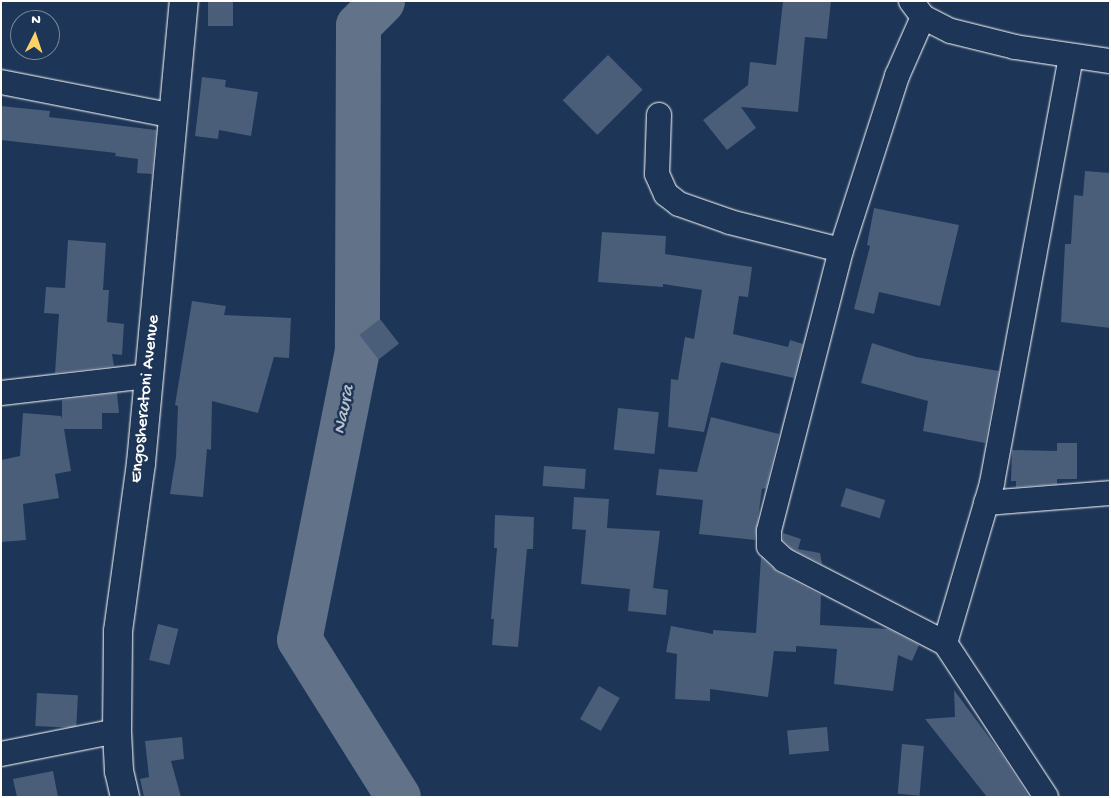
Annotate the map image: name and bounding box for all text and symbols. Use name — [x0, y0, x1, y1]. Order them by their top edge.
north arrow — [10, 10, 60, 60]
text: N — [31, 12, 41, 29]
street label: Engosheratoni Avenue — [126, 314, 166, 484]
water label: Naura — [329, 384, 361, 436]

